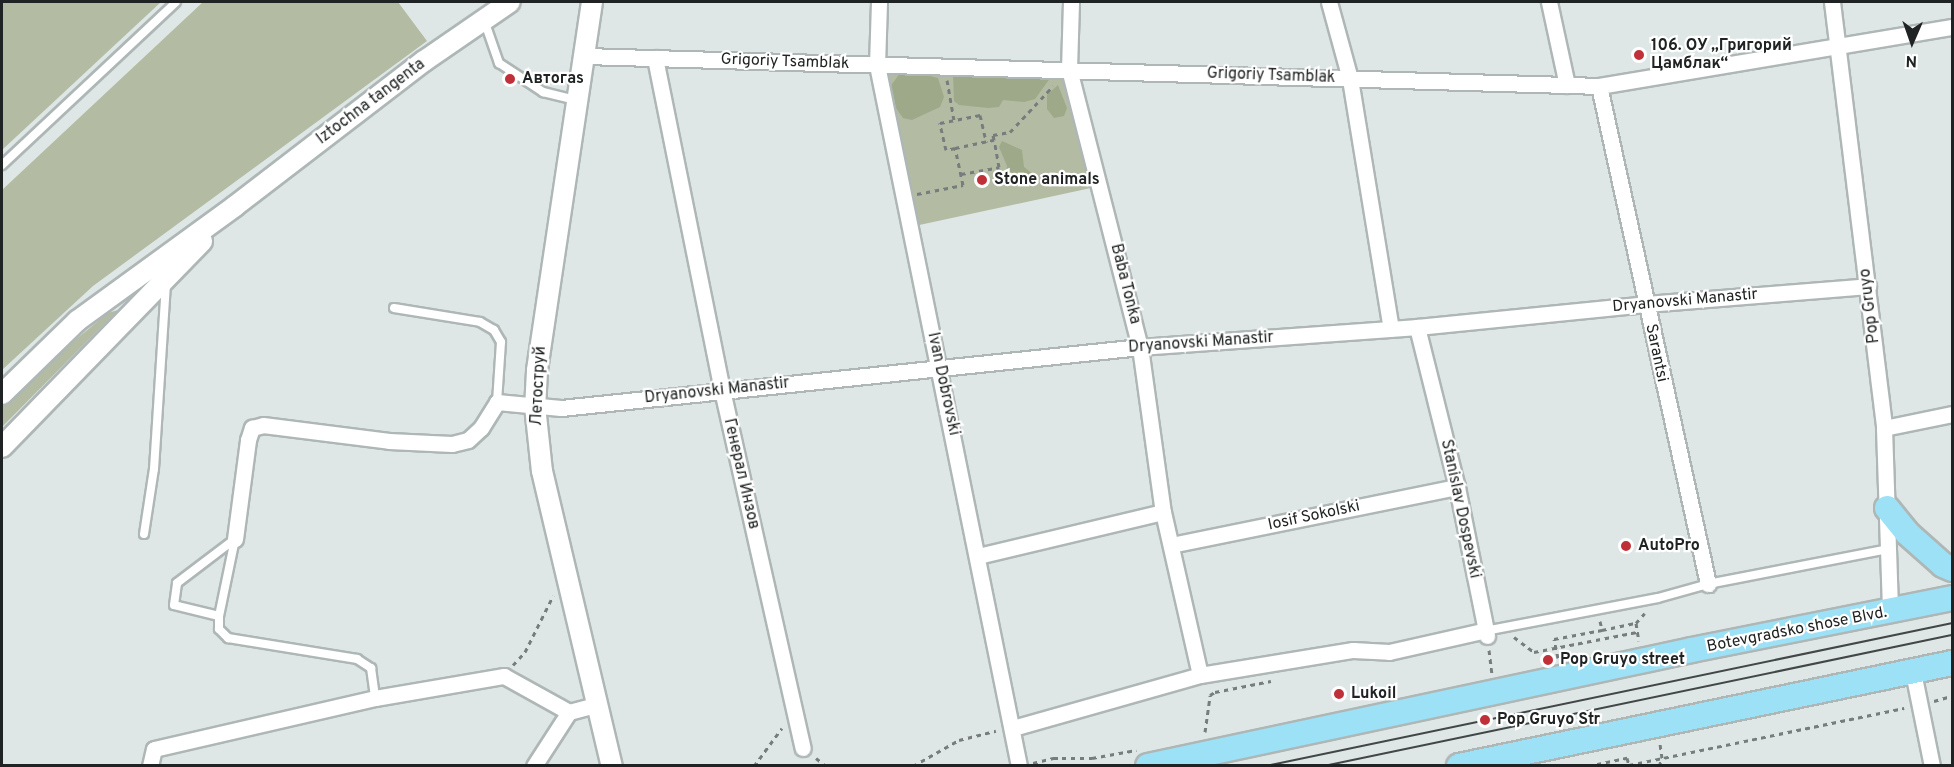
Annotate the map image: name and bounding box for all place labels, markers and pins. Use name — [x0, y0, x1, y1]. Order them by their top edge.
place label: 106. ОУ „Григорий Цамблак“ — [1651, 36, 1792, 74]
marker: 106. ОУ „Григорий Цамблак“ — [1632, 48, 1646, 62]
place label: Автогаѕ — [522, 69, 584, 89]
marker: Автогаѕ — [503, 72, 517, 86]
place label: Stone animals — [994, 170, 1100, 190]
marker: Stone animals — [975, 173, 989, 187]
place label: AutoPro — [1638, 536, 1700, 556]
marker: AutoPro — [1619, 539, 1633, 553]
place label: Pop Gruyo street — [1560, 650, 1685, 670]
marker: Pop Gruyo street — [1541, 653, 1555, 667]
place label: Lukoil — [1351, 684, 1396, 704]
marker: Lukoil — [1332, 687, 1346, 701]
place label: Pop Gruyo Str — [1497, 710, 1600, 730]
marker: Pop Gruyo Str — [1478, 713, 1492, 727]

